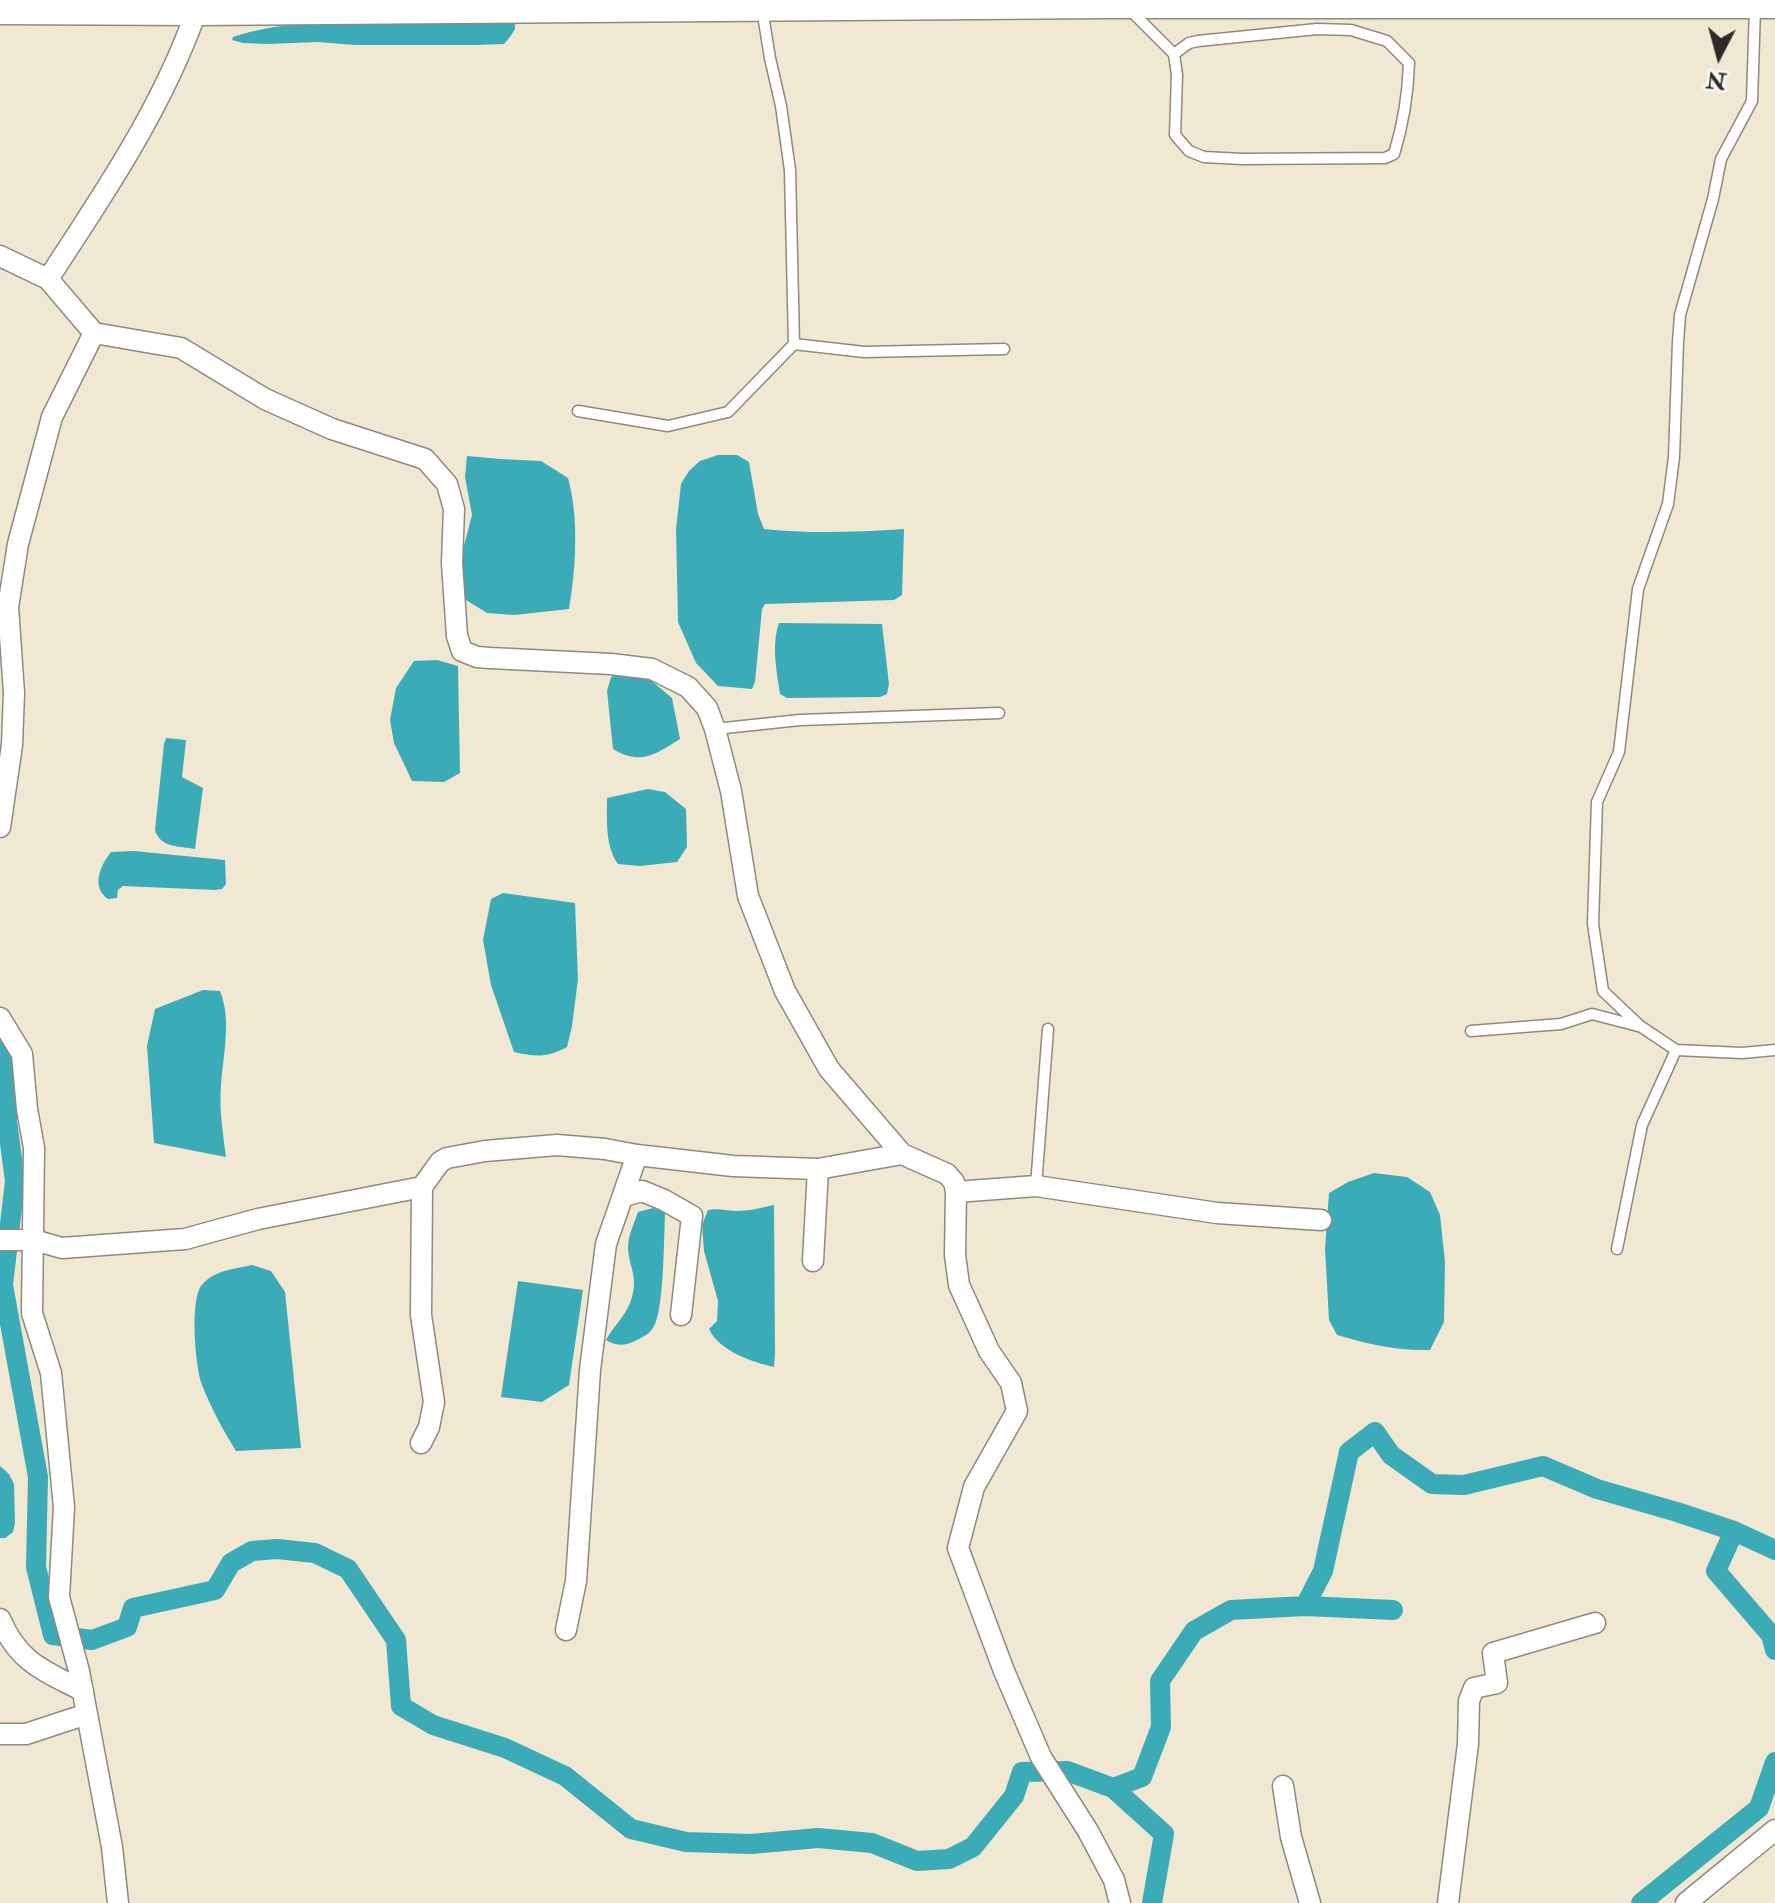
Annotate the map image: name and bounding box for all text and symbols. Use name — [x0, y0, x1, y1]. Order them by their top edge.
north arrow — [1679, 16, 1759, 96]
text: N — [1705, 65, 1728, 95]

